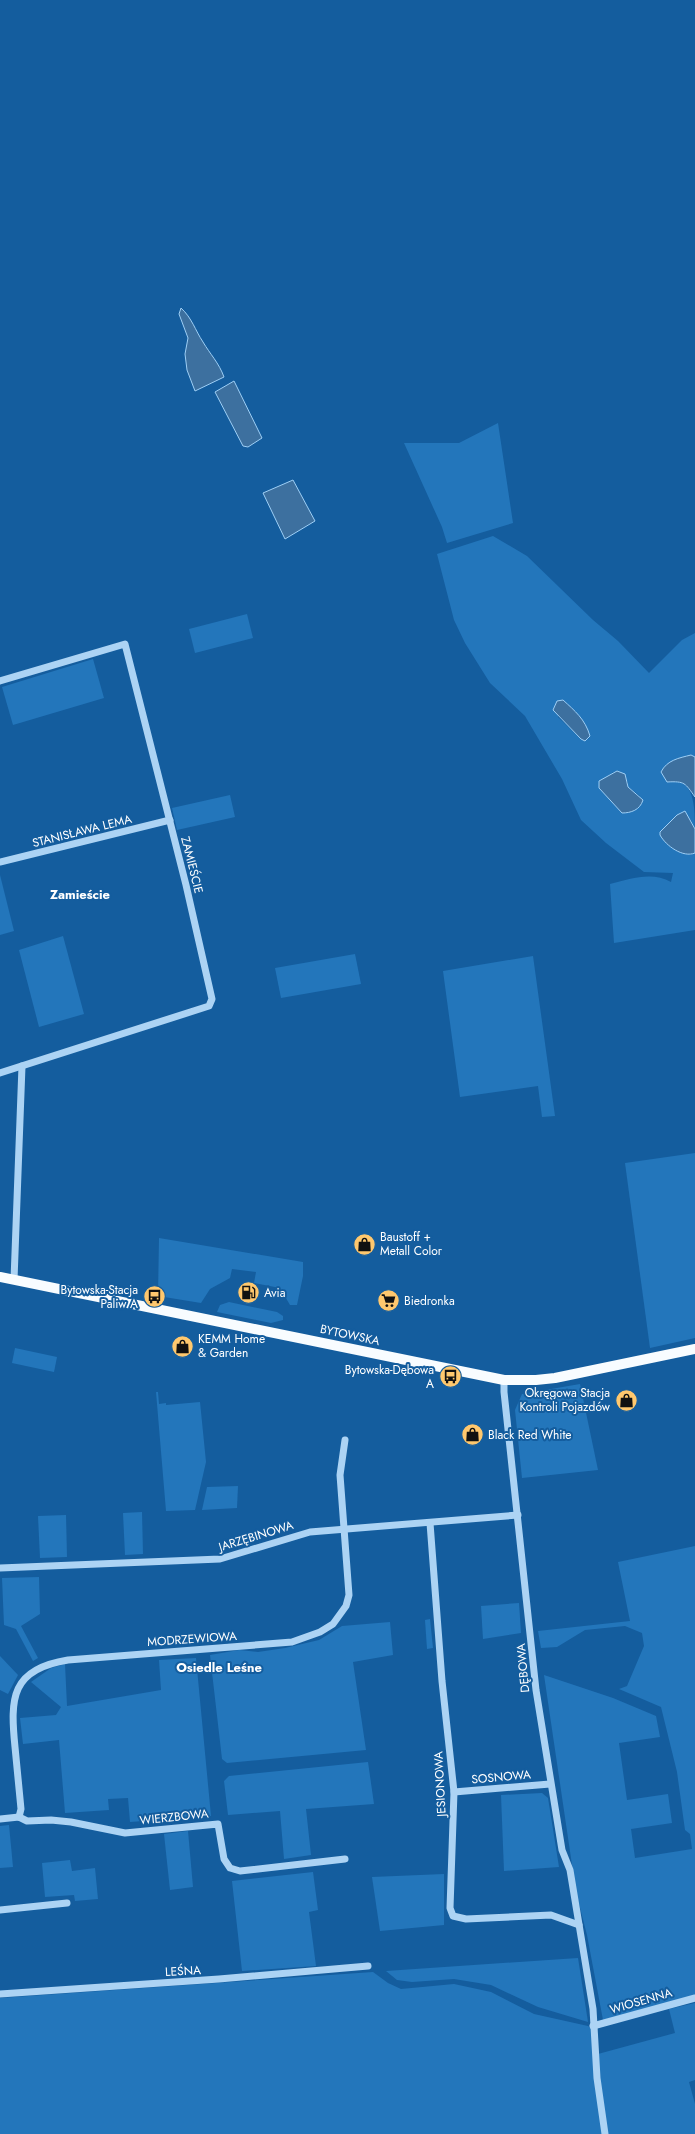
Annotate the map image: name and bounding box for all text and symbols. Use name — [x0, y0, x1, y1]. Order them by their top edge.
street label: STANISŁAWA LEMA — [30, 810, 134, 852]
street label: ZAMIEŚCIE — [176, 835, 208, 895]
district label: Zamieście — [50, 885, 111, 904]
place label: Baustoff + Metall Color — [380, 1228, 443, 1260]
shop icon: Baustoff + Metall Color — [351, 1231, 377, 1257]
fuel station icon: Avia — [235, 1280, 261, 1306]
place label: Bytowska-Stacja Paliw A — [60, 1281, 138, 1313]
bus stop icon: Bytowska-Stacja Paliw A — [141, 1284, 167, 1310]
place label: Avia — [264, 1284, 286, 1302]
supermarket icon: Biedronka — [376, 1288, 402, 1314]
place label: Biedronka — [404, 1292, 455, 1310]
street label: BYTOWSKA — [318, 1320, 382, 1350]
place label: KEMM Home & Garden — [198, 1330, 265, 1362]
shop icon: KEMM Home & Garden — [169, 1333, 195, 1359]
place label: Bytowska-Dębowa A — [345, 1361, 434, 1393]
bus stop icon: Bytowska-Dębowa A — [437, 1364, 463, 1390]
place label: Okręgowa Stacja Kontroli Pojazdów — [519, 1384, 611, 1416]
shop icon: Okręgowa Stacja Kontroli Pojazdów — [613, 1387, 639, 1413]
shop icon: Black Red White — [459, 1422, 485, 1448]
place label: Black Red White — [488, 1426, 572, 1444]
street label: JARZĘBINOWA — [214, 1516, 296, 1556]
street label: MODRZEWIOWA — [147, 1627, 237, 1651]
street label: DĘBOWA — [512, 1643, 534, 1693]
district label: Osiedle Leśne — [176, 1658, 262, 1677]
street label: JESIONOWA — [429, 1751, 451, 1819]
street label: SOSNOWA — [471, 1765, 532, 1789]
street label: WIERZBOWA — [139, 1804, 209, 1830]
street label: LEŚNA — [165, 1961, 201, 1981]
street label: WIOSENNA — [608, 1984, 674, 2018]

